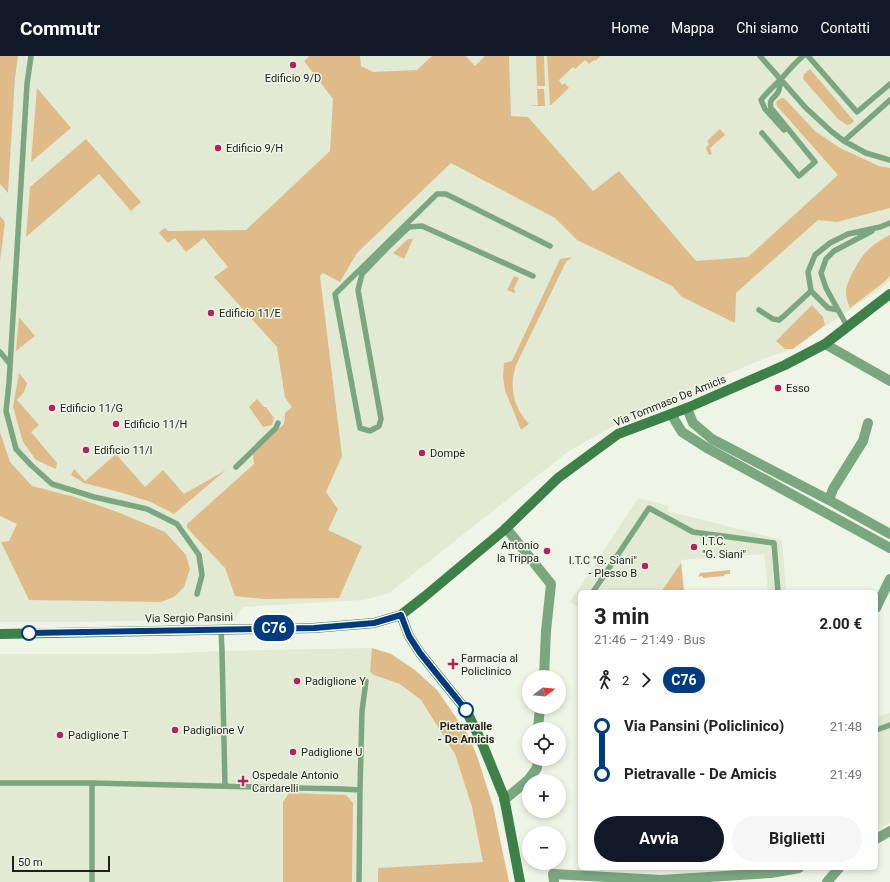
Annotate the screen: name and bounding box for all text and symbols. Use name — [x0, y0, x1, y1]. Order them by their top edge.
text: Commutr — [20, 17, 100, 40]
text: Home — [611, 20, 649, 36]
text: Mappa — [671, 20, 714, 36]
text: Chi siamo — [736, 20, 798, 36]
text: Contatti — [820, 20, 870, 36]
marker: Edificio 9/D — [288, 60, 298, 70]
place label: Edificio 9/D — [265, 72, 321, 85]
place label: Edificio 9/H — [226, 142, 283, 155]
marker: Edificio 9/H — [213, 143, 223, 153]
place label: Edificio 11/E — [219, 307, 281, 320]
marker: Edificio 11/E — [206, 308, 216, 318]
street label: Via Tommaso De Amicis — [612, 372, 728, 429]
place label: Esso — [786, 382, 810, 395]
marker: Esso — [773, 383, 783, 393]
place label: Edificio 11/G — [60, 402, 123, 415]
marker: Edificio 11/G — [47, 403, 57, 413]
place label: Edificio 11/H — [124, 418, 187, 431]
marker: Edificio 11/H — [111, 419, 121, 429]
place label: Edificio 11/I — [94, 444, 152, 457]
marker: Edificio 11/I — [81, 445, 91, 455]
place label: Dompè — [430, 447, 465, 460]
marker: Dompè — [417, 448, 427, 458]
place label: I.T.C. "G. Siani" — [702, 535, 746, 561]
place label: Antonio la Trippa — [497, 539, 539, 565]
marker: I.T.C. "G. Siani" — [689, 542, 699, 552]
marker: Antonio la Trippa — [542, 546, 552, 556]
place label: I.T.C "G. Siani" - Plesso B — [569, 554, 637, 580]
marker: I.T.C "G. Siani" - Plesso B — [640, 561, 650, 571]
text: 3 min — [594, 604, 649, 629]
street label: Via Sergio Pansini — [145, 611, 233, 625]
line badge: C76 — [251, 615, 297, 641]
text: 2.00 € — [819, 615, 862, 633]
text: C76 — [261, 620, 287, 636]
unlabelled marker — [21, 625, 37, 641]
text: 21:46 – 21:49 · Bus — [594, 632, 706, 647]
place label: Farmacia al Policlinico — [461, 652, 518, 678]
marker: Farmacia al Policlinico — [448, 659, 458, 669]
icon: walk — [594, 669, 616, 691]
icon: forward — [635, 669, 657, 691]
north arrow — [522, 670, 566, 714]
map controls — [522, 670, 566, 870]
text: C76 — [671, 672, 697, 688]
text: 2 — [622, 673, 629, 688]
place label: Padiglione Y — [305, 675, 366, 688]
marker: Padiglione Y — [292, 676, 302, 686]
marker: Pietravalle - De Amicis — [458, 702, 474, 718]
text: Via Pansini (Policlinico) — [624, 717, 784, 735]
text: 21:48 — [830, 719, 862, 734]
place label: Pietravalle - De Amicis — [438, 720, 495, 746]
button: locate — [522, 722, 566, 766]
place label: Padiglione V — [183, 724, 244, 737]
marker: Padiglione V — [170, 725, 180, 735]
place label: Padiglione T — [68, 729, 129, 742]
marker: Padiglione T — [55, 730, 65, 740]
place label: Padiglione U — [301, 746, 362, 759]
marker: Padiglione U — [288, 747, 298, 757]
text: Pietravalle - De Amicis — [624, 765, 777, 783]
text: 21:49 — [830, 767, 862, 782]
place label: Ospedale Antonio Cardarelli — [252, 769, 339, 795]
button: + — [522, 774, 566, 818]
marker: Ospedale Antonio Cardarelli — [237, 775, 249, 787]
button: Avvia — [594, 816, 724, 862]
button: Biglietti — [732, 816, 862, 862]
button: − — [522, 826, 566, 870]
scale bar — [12, 854, 110, 873]
text: 50 m — [18, 856, 43, 869]

